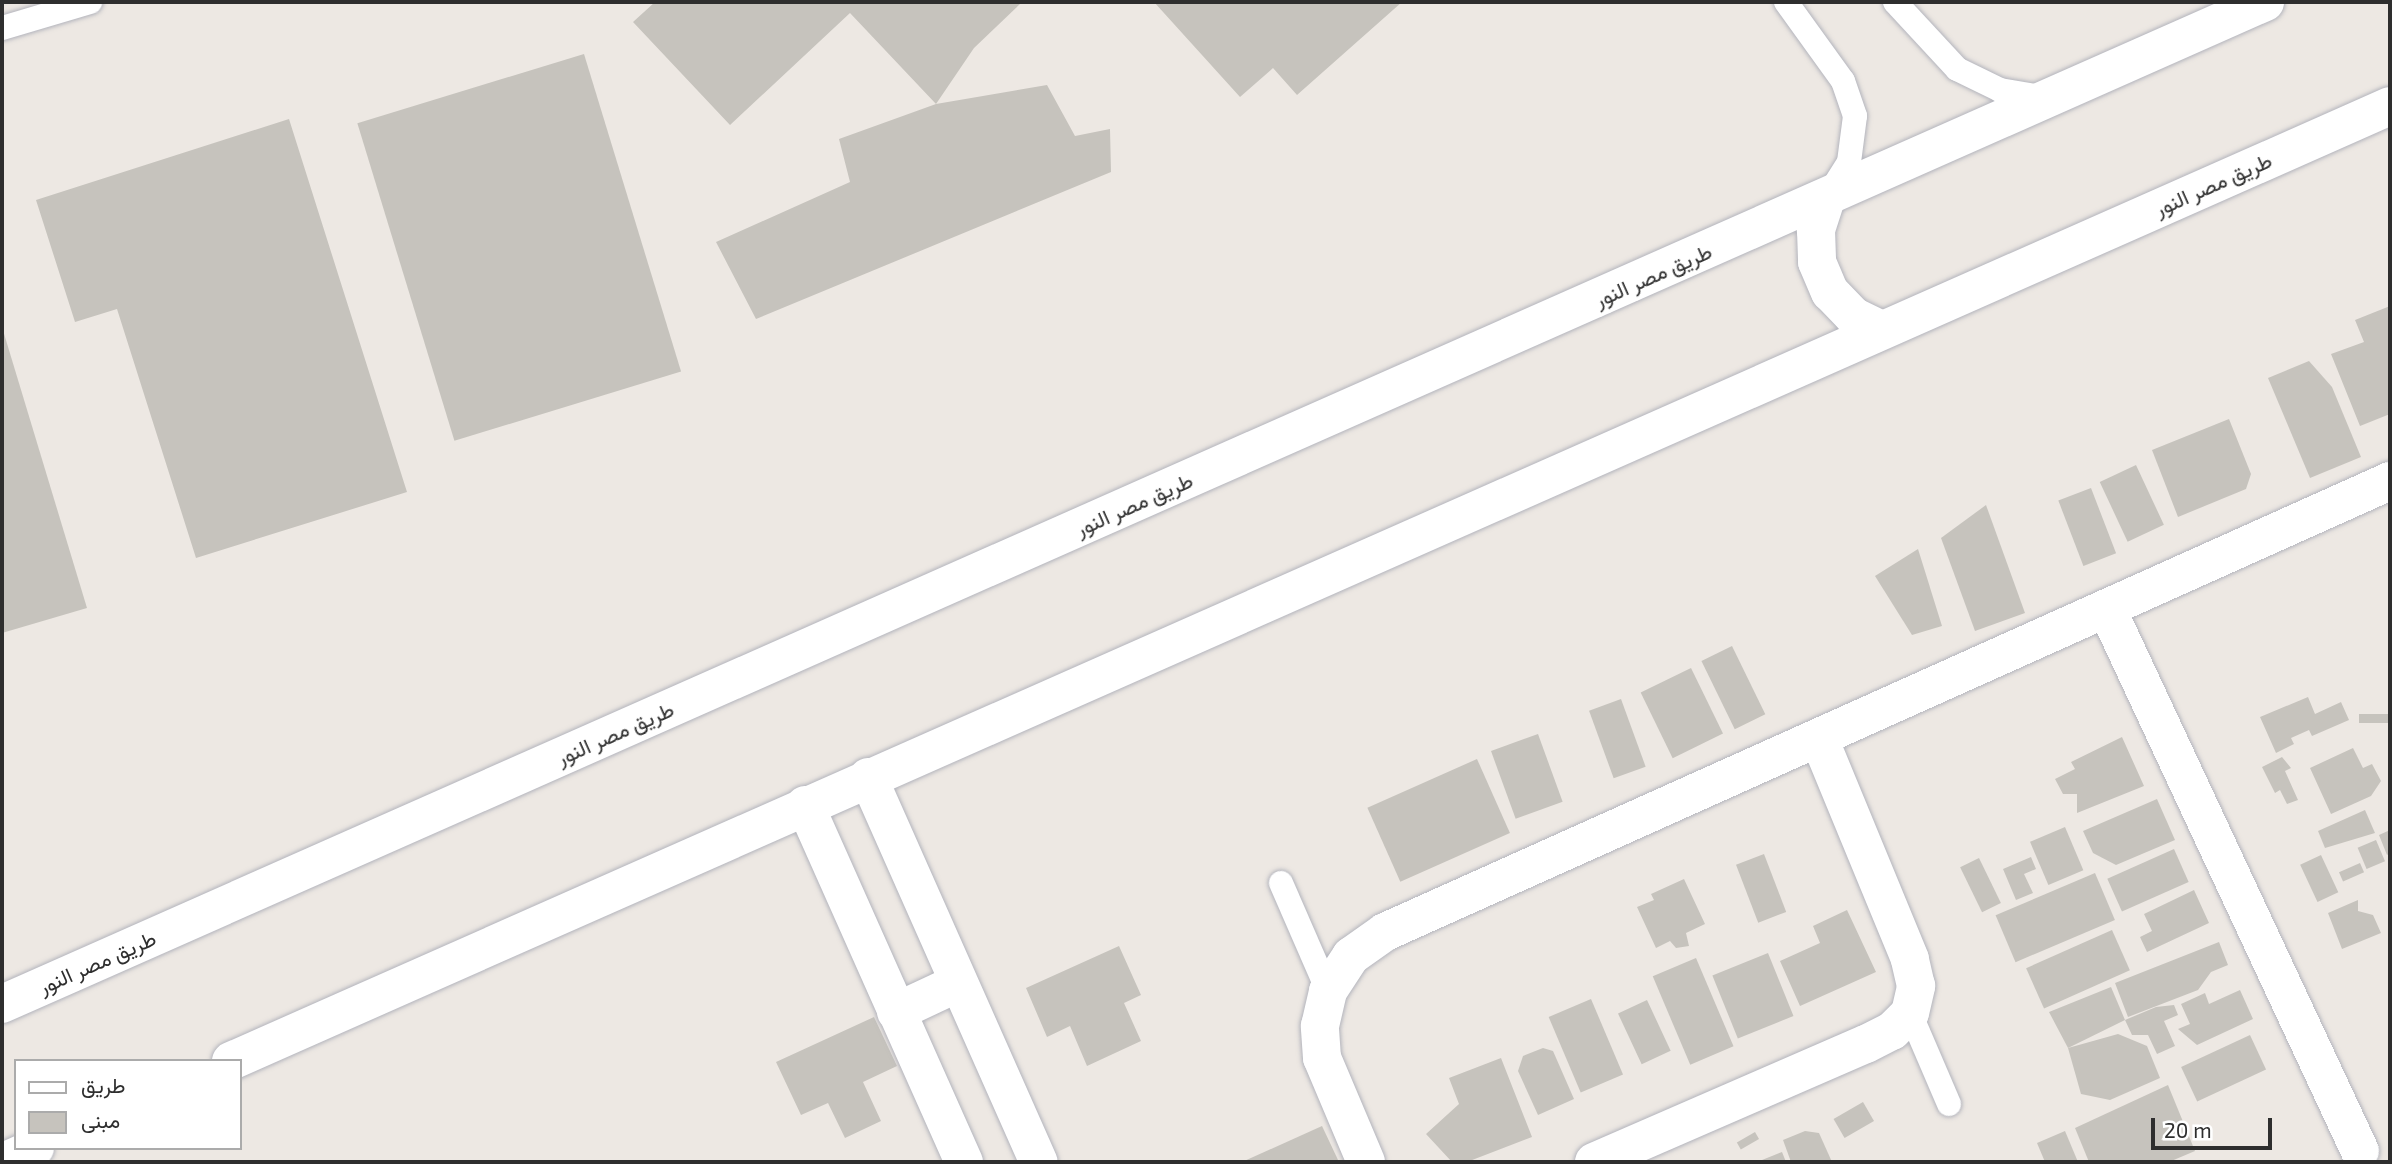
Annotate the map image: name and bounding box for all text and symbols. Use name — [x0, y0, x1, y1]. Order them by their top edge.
street label: طريق مصر النور — [2150, 147, 2276, 221]
street label: طريق مصر النور — [1590, 238, 1716, 312]
street label: طريق مصر النور — [1071, 467, 1197, 541]
street label: طريق مصر النور — [552, 696, 678, 770]
street label: طريق مصر النور — [34, 925, 160, 999]
legend — [14, 1059, 242, 1150]
text: طريق — [81, 1072, 126, 1097]
scale bar — [2154, 1104, 2275, 1148]
text: مبنى — [81, 1107, 120, 1132]
text: 20 m — [2164, 1117, 2212, 1142]

